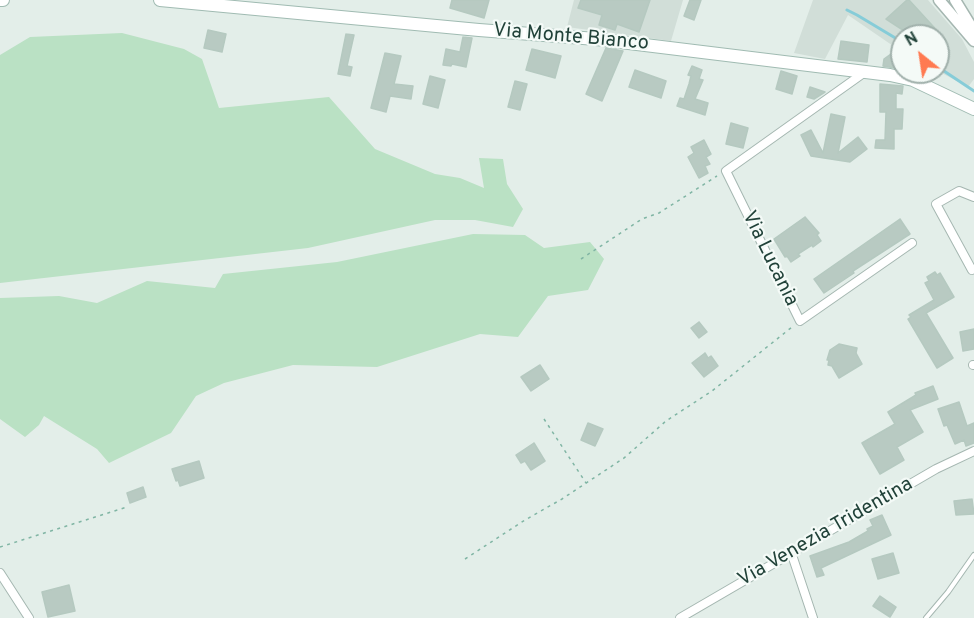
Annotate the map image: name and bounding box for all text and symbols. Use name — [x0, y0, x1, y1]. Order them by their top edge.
street label: Via Monte Bianco — [492, 19, 650, 57]
north arrow — [890, 24, 950, 84]
text: N — [902, 29, 922, 52]
street label: Via Lucania — [736, 207, 802, 311]
street label: Via Venezia Tridentina — [734, 473, 918, 593]

